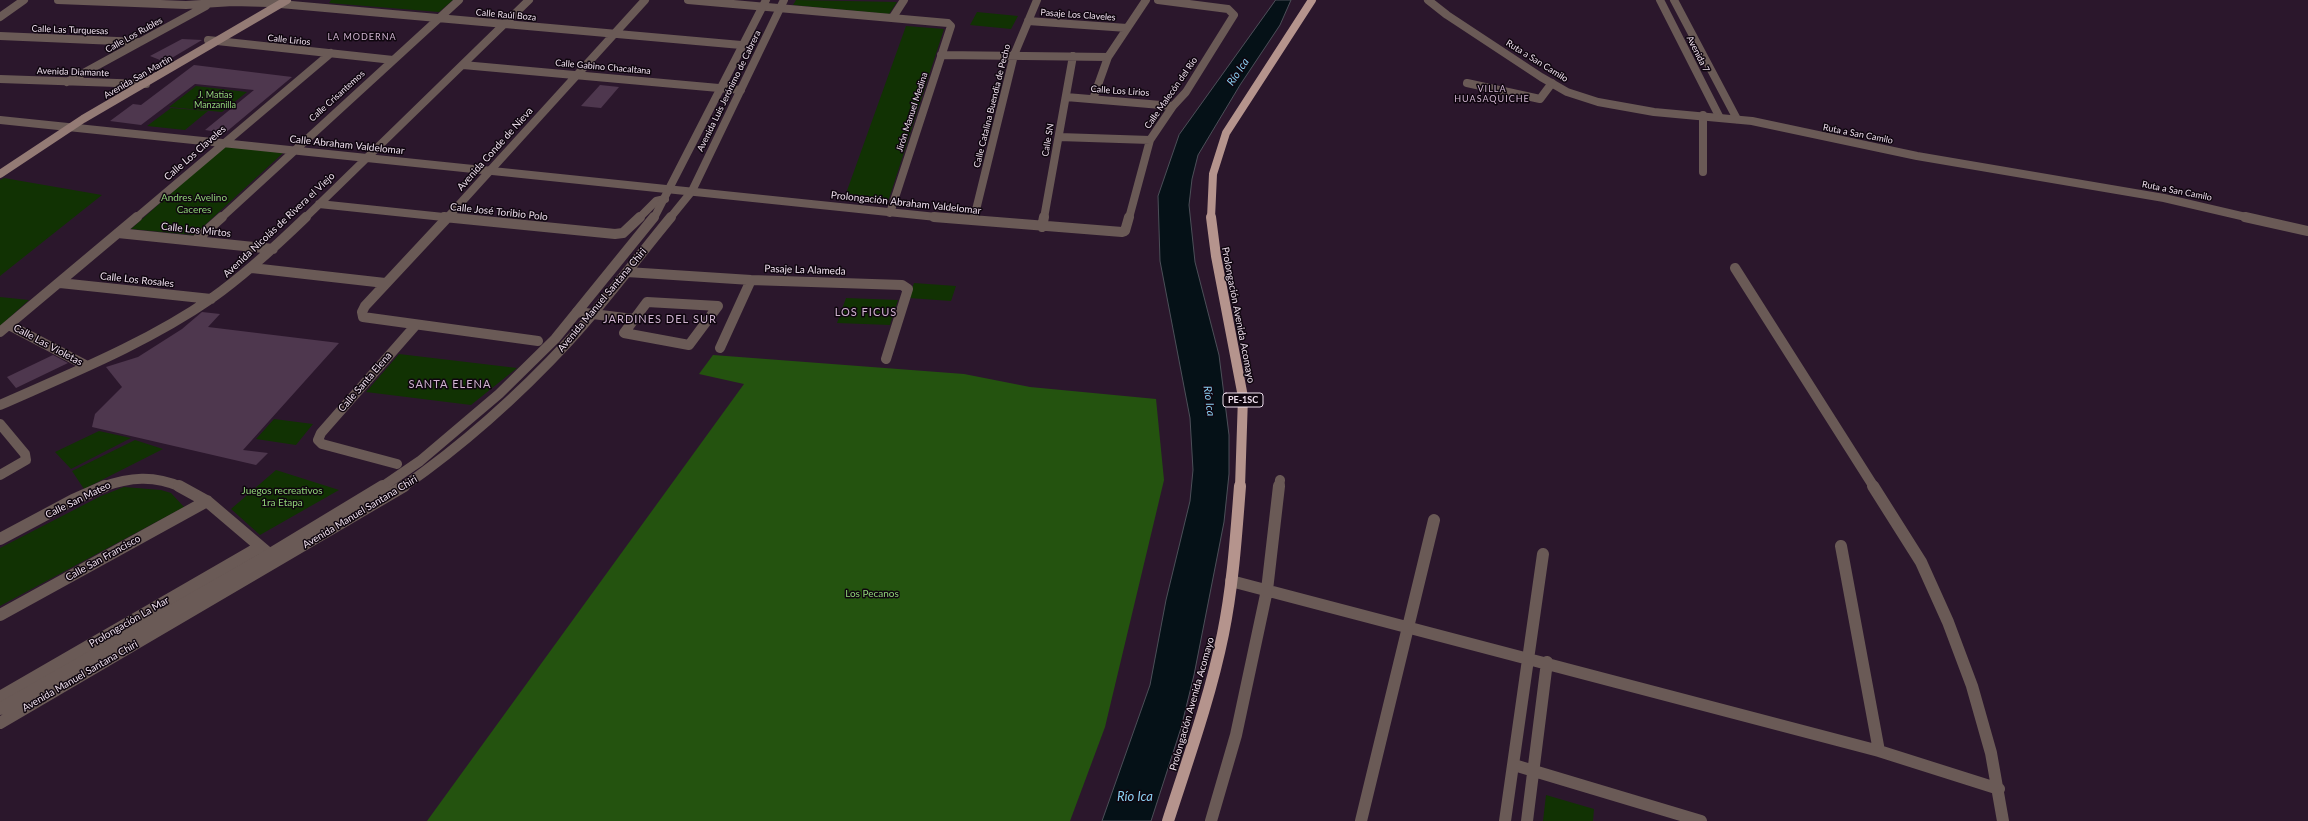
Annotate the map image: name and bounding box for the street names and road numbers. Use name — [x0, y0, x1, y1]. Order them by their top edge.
street label: Calle Raúl Boza — [475, 7, 537, 23]
street label: Pasaje Los Claveles — [1040, 7, 1116, 23]
street label: Calle Los Rubles — [104, 15, 164, 55]
street label: Calle Las Turquesas — [32, 23, 108, 37]
street label: Avenida Luis Jerónimo de Cabrera — [695, 29, 763, 153]
street label: Calle Lirios — [267, 32, 311, 48]
street label: Avenida 7 — [1684, 34, 1712, 74]
street label: Ruta a San Camilo — [1504, 38, 1570, 84]
street label: Calle Catalina Buendia de Pecho — [971, 43, 1013, 169]
street label: Avenida San Martín — [102, 53, 174, 101]
street label: Calle Malecón del Río — [1142, 55, 1200, 131]
street label: Calle Gabino Chacaltana — [555, 57, 651, 77]
street label: Avenida Diamante — [37, 65, 109, 79]
street label: Calle Crisantemos — [307, 68, 367, 124]
street label: Jirón Manuel Medina — [894, 71, 930, 153]
street label: Calle Los Lirios — [1090, 84, 1150, 98]
street label: Avenida Conde de Nieva — [455, 105, 535, 193]
street label: Ruta a San Camilo — [1822, 122, 1894, 146]
street label: Calle Los Claveles — [162, 123, 228, 183]
street label: Calle SN — [1040, 123, 1056, 157]
street label: Calle Abraham Valdelomar — [289, 133, 405, 157]
street label: Avenida Nicolás de Rivera el Viejo — [221, 170, 337, 280]
street label: Ruta a San Camilo — [2141, 179, 2213, 203]
street label: Prolongación Abraham Valdelomar — [830, 189, 982, 217]
street label: Calle José Toribio Polo — [450, 201, 548, 223]
street label: Calle Los Mirtos — [160, 220, 232, 240]
street label: Avenida Manuel Santana Chiri — [555, 246, 649, 354]
street label: Prolongación Avenida Acomayo — [1219, 246, 1257, 384]
street label: Pasaje La Alameda — [764, 263, 846, 277]
street label: Calle Los Rosales — [99, 270, 175, 290]
street label: Calle Las Violetas — [11, 322, 85, 368]
street label: Calle Santa Elena — [336, 350, 394, 414]
road number: PE-1SC — [1223, 393, 1263, 407]
street label: Avenida Manuel Santana Chiri — [301, 473, 419, 551]
street label: Calle San Mateo — [43, 479, 113, 521]
street label: Calle San Francisco — [63, 532, 143, 584]
street label: Prolongación La Mar — [87, 594, 171, 650]
street label: Prolongación Avenida Acomayo — [1167, 636, 1217, 772]
street label: Avenida Manuel Santana Chiri — [20, 638, 140, 714]

